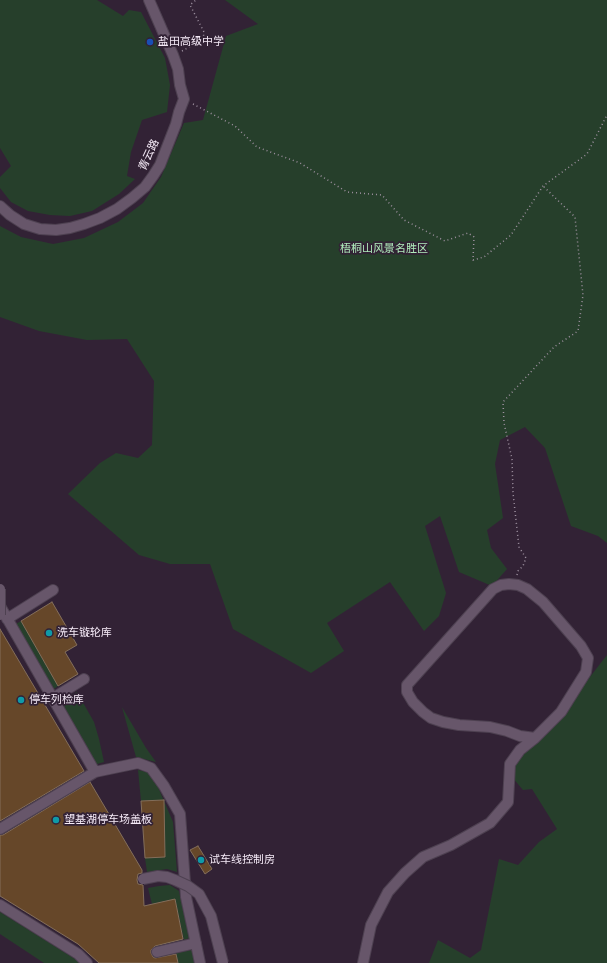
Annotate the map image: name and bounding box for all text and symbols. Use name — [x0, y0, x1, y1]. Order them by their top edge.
place label: 盐田高级中学 — [158, 35, 224, 49]
marker: 盐田高级中学 — [145, 37, 155, 47]
street label: 青云路 — [136, 137, 162, 173]
park label: 梧桐山风景名胜区 — [340, 242, 428, 256]
place label: 洗车镟轮库 — [57, 626, 112, 640]
marker: 洗车镟轮库 — [44, 628, 54, 638]
place label: 停车列检库 — [29, 693, 84, 707]
marker: 停车列检库 — [16, 695, 26, 705]
place label: 望基湖停车场盖板 — [64, 813, 152, 827]
marker: 望基湖停车场盖板 — [51, 815, 61, 825]
place label: 试车线控制房 — [209, 853, 275, 867]
marker: 试车线控制房 — [196, 855, 206, 865]

